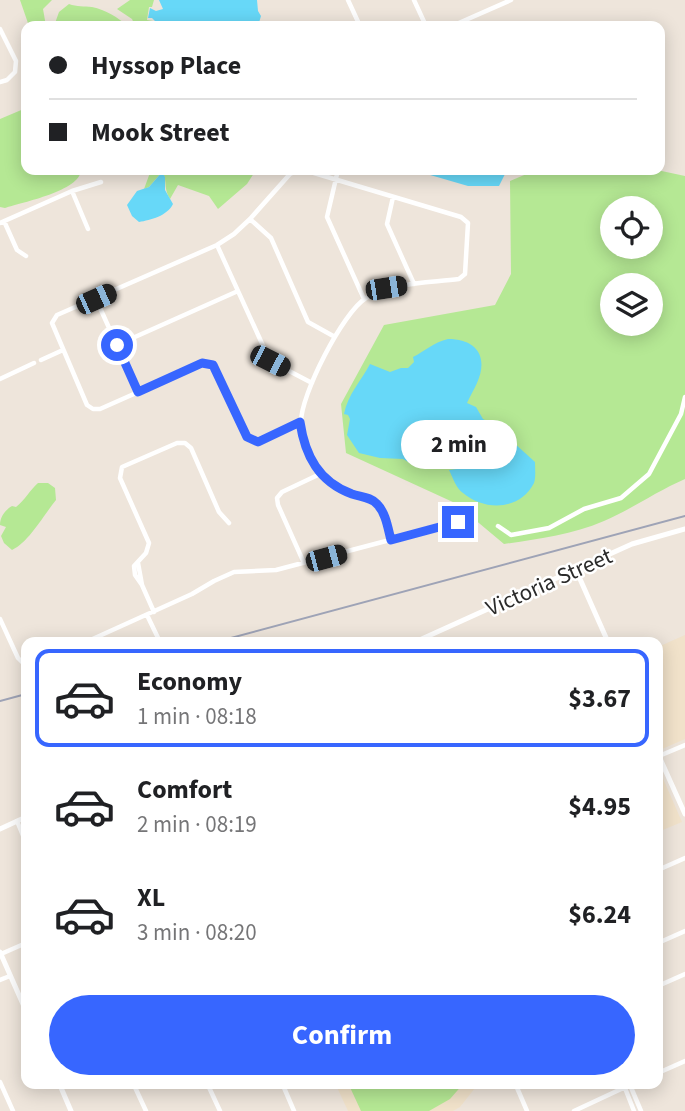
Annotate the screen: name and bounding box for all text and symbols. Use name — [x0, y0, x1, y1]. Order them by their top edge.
text: Hyssop Place — [91, 47, 241, 84]
text: Mook Street — [91, 114, 230, 151]
map controls — [600, 196, 663, 336]
button: locate — [600, 196, 663, 259]
button: layers — [600, 273, 663, 336]
car — [364, 274, 409, 302]
car — [73, 281, 120, 317]
route start — [101, 329, 133, 361]
car — [247, 342, 294, 380]
callout: 2 min — [400, 420, 516, 470]
text: 2 min — [431, 428, 487, 461]
route end — [442, 506, 474, 538]
street label: Victoria Street — [481, 539, 618, 625]
car — [303, 542, 350, 574]
text: Economy — [137, 663, 242, 700]
icon: car — [53, 667, 116, 730]
text: $3.67 — [568, 680, 631, 717]
text: 1 min · 08:18 — [137, 700, 257, 733]
text: Comfort — [137, 771, 232, 808]
icon: car — [53, 775, 116, 838]
text: $4.95 — [568, 788, 631, 825]
text: 2 min · 08:19 — [137, 808, 257, 841]
text: XL — [137, 879, 165, 916]
icon: car — [53, 883, 116, 946]
text: $6.24 — [568, 896, 631, 933]
text: 3 min · 08:20 — [137, 916, 257, 949]
button: Confirm — [49, 995, 635, 1075]

